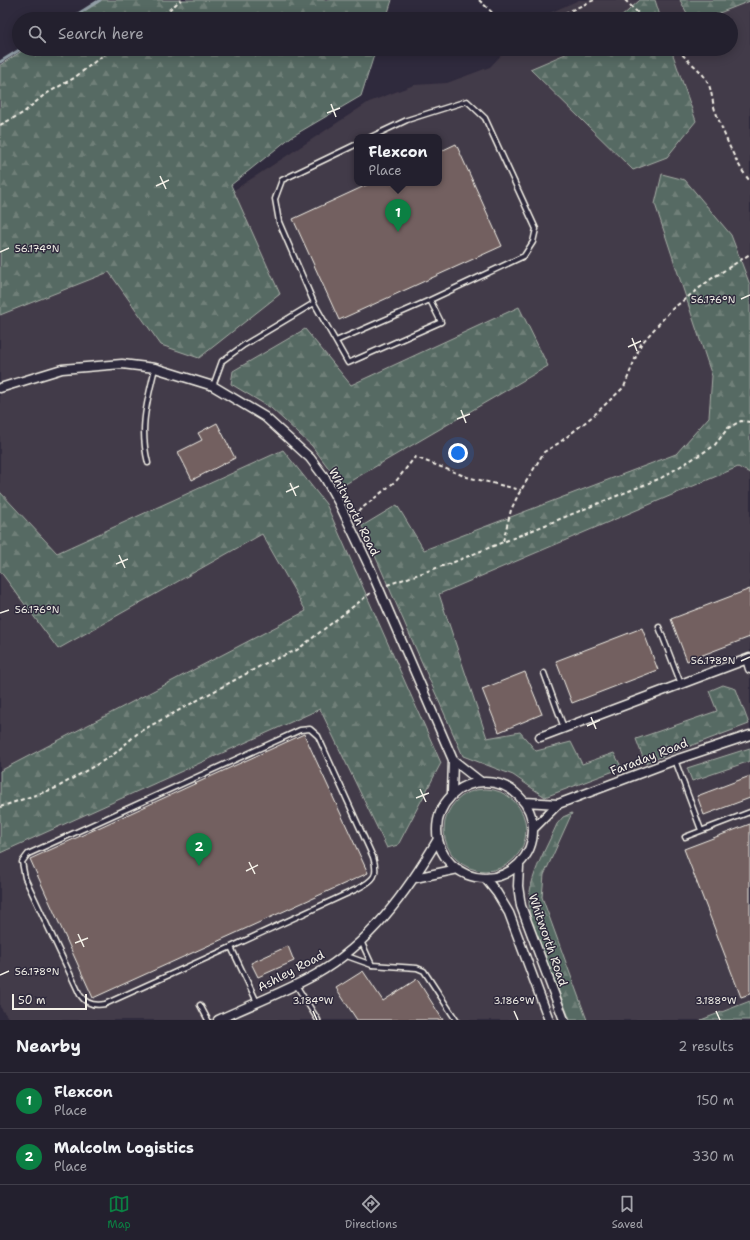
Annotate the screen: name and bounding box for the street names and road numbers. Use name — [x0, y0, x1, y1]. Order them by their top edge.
street label: Whitworth Road — [325, 465, 383, 559]
street label: Faraday Road — [608, 735, 690, 779]
street label: Whitworth Road — [525, 892, 571, 989]
street label: Ashley Road — [255, 947, 327, 995]

